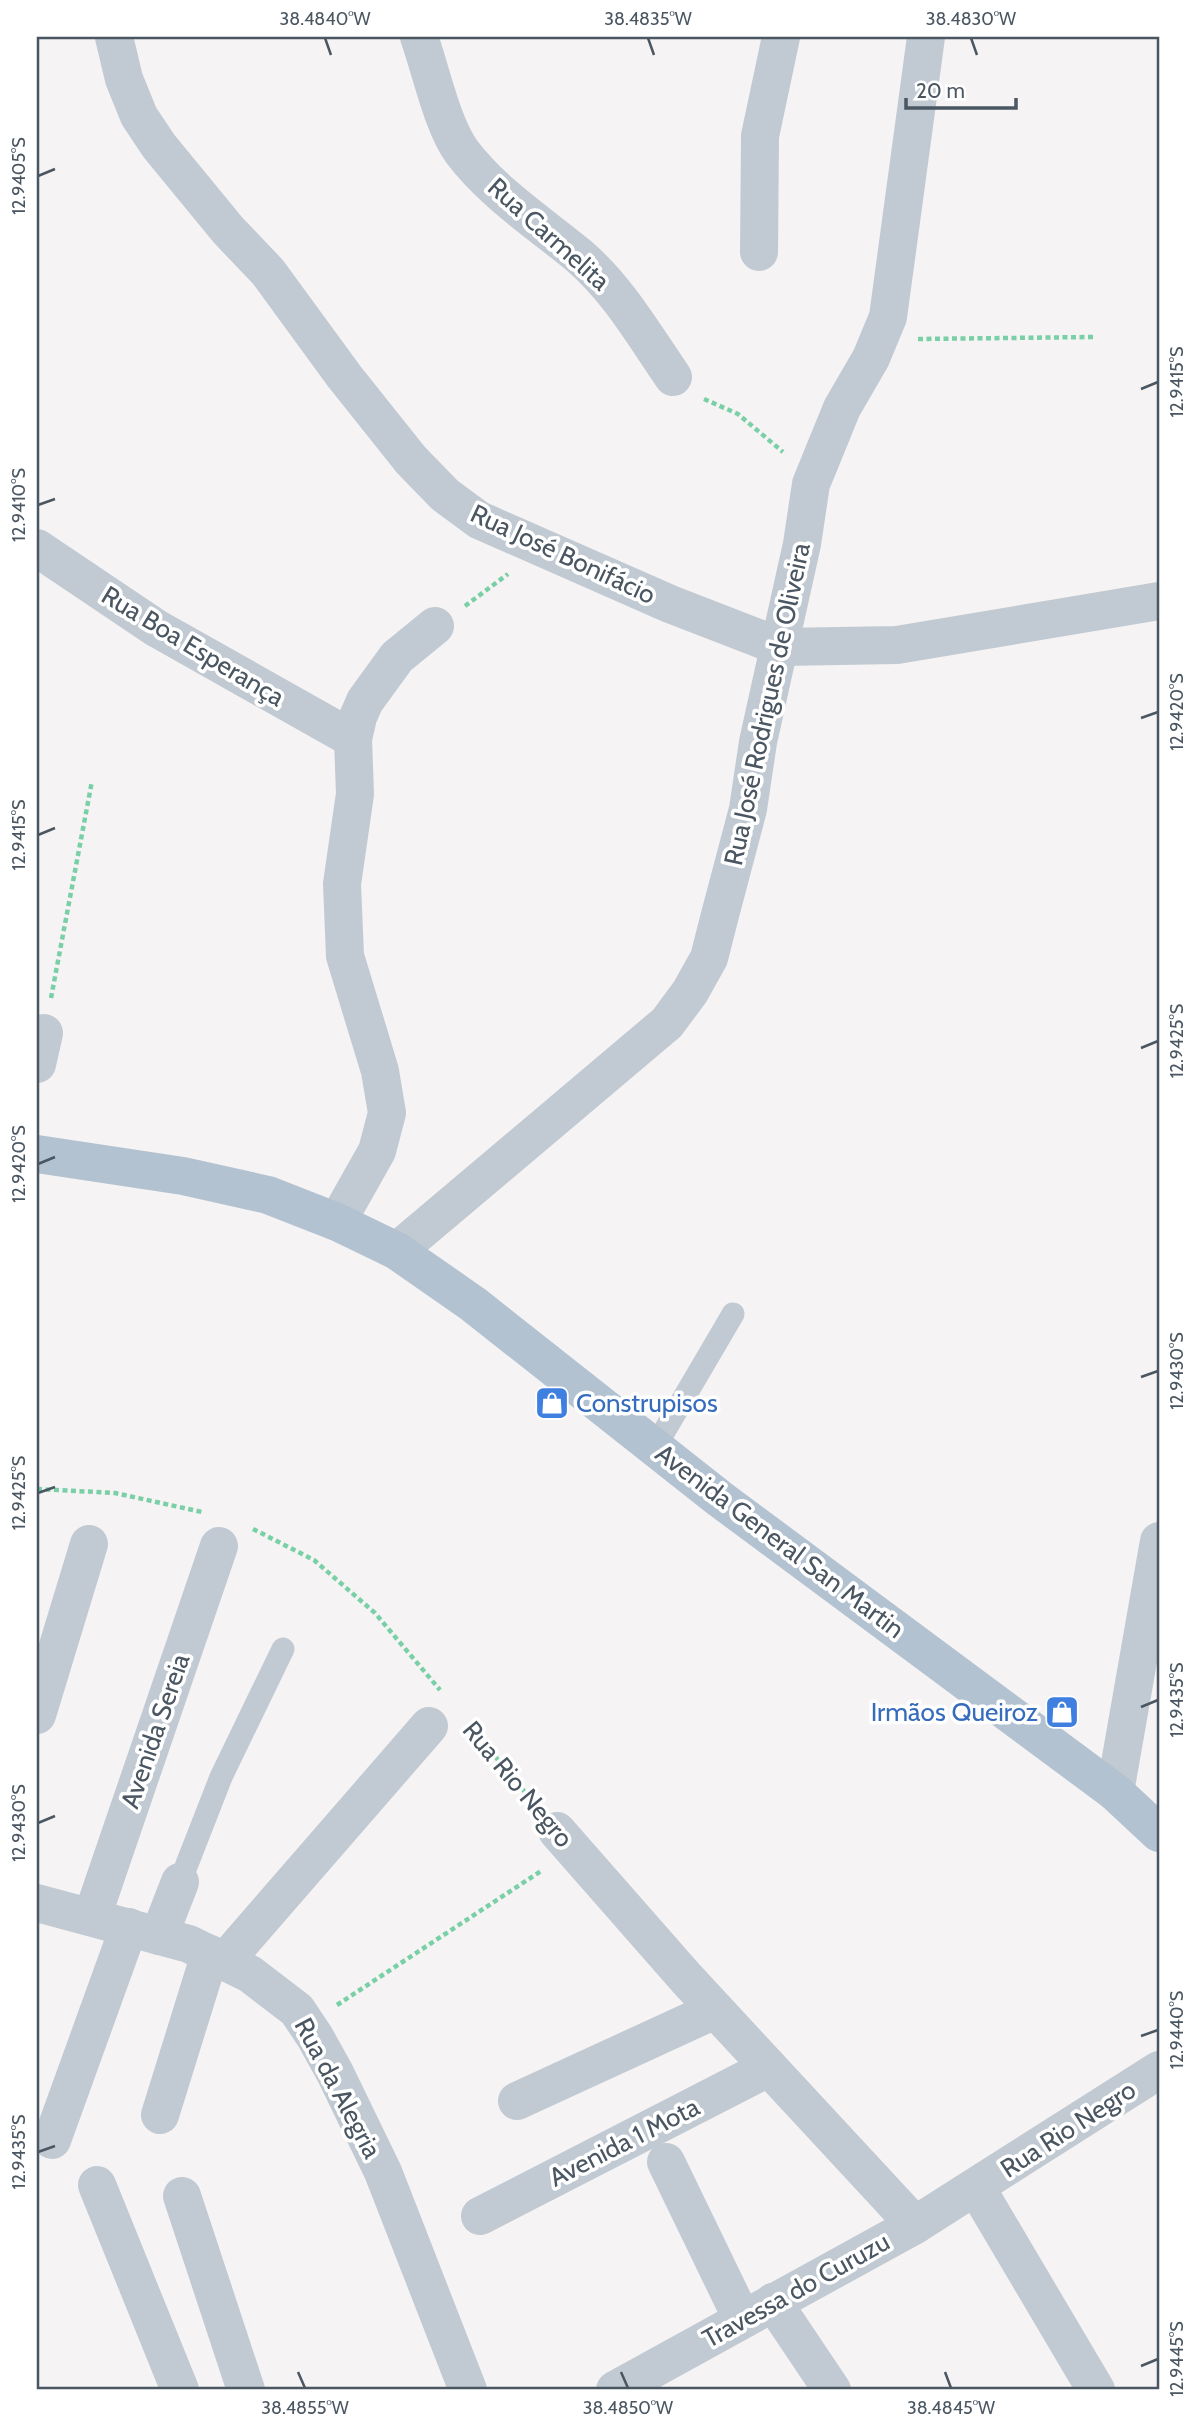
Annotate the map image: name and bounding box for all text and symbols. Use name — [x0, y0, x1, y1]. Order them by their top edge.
text: 38.4840°W — [280, 8, 370, 30]
text: 38.4835°W — [604, 8, 692, 30]
text: 38.4830°W — [926, 8, 1016, 30]
scale bar — [906, 66, 1016, 110]
text: 20 m — [916, 78, 965, 103]
text: 12.9405°S — [8, 137, 30, 215]
street label: Rua Carmelita — [481, 171, 617, 297]
text: 12.9415°S — [1166, 346, 1188, 418]
text: 12.9410°S — [8, 468, 30, 542]
street label: Rua José Bonifácio — [465, 497, 661, 611]
street label: Rua José Rodrigues de Oliveira — [717, 539, 817, 868]
street label: Rua Boa Esperança — [96, 579, 291, 713]
text: 12.9420°S — [1166, 673, 1188, 751]
text: 12.9415°S — [8, 799, 30, 871]
text: 12.9425°S — [1166, 1004, 1188, 1078]
text: 12.9420°S — [8, 1125, 30, 1203]
text: 12.9430°S — [1166, 1332, 1188, 1410]
shop icon: Construpisos — [533, 1384, 571, 1422]
place label: Construpisos — [576, 1387, 718, 1419]
street label: Avenida General San Martin — [649, 1437, 911, 1645]
text: 12.9425°S — [8, 1456, 30, 1530]
street label: Avenida Sereia — [114, 1649, 197, 1813]
text: 12.9435°S — [1166, 1663, 1188, 1737]
shop icon: Irmãos Queiroz — [1043, 1693, 1081, 1731]
place label: Irmãos Queiroz — [871, 1696, 1038, 1728]
street label: Rua Rio Negro — [456, 1714, 580, 1854]
text: 12.9430°S — [8, 1784, 30, 1862]
text: 12.9440°S — [1166, 1991, 1188, 2069]
street label: Rua da Alegria — [288, 2012, 389, 2164]
street label: Rua Rio Negro — [994, 2073, 1142, 2185]
street label: Avenida 1 Mota — [544, 2090, 705, 2194]
text: 12.9435°S — [8, 2115, 30, 2189]
street label: Travessa do Curuzu — [697, 2225, 895, 2355]
text: 12.9445°S — [1166, 2321, 1188, 2397]
text: 38.4855°W — [261, 2397, 349, 2419]
text: 38.4850°W — [583, 2397, 673, 2419]
text: 38.4845°W — [907, 2397, 995, 2419]

